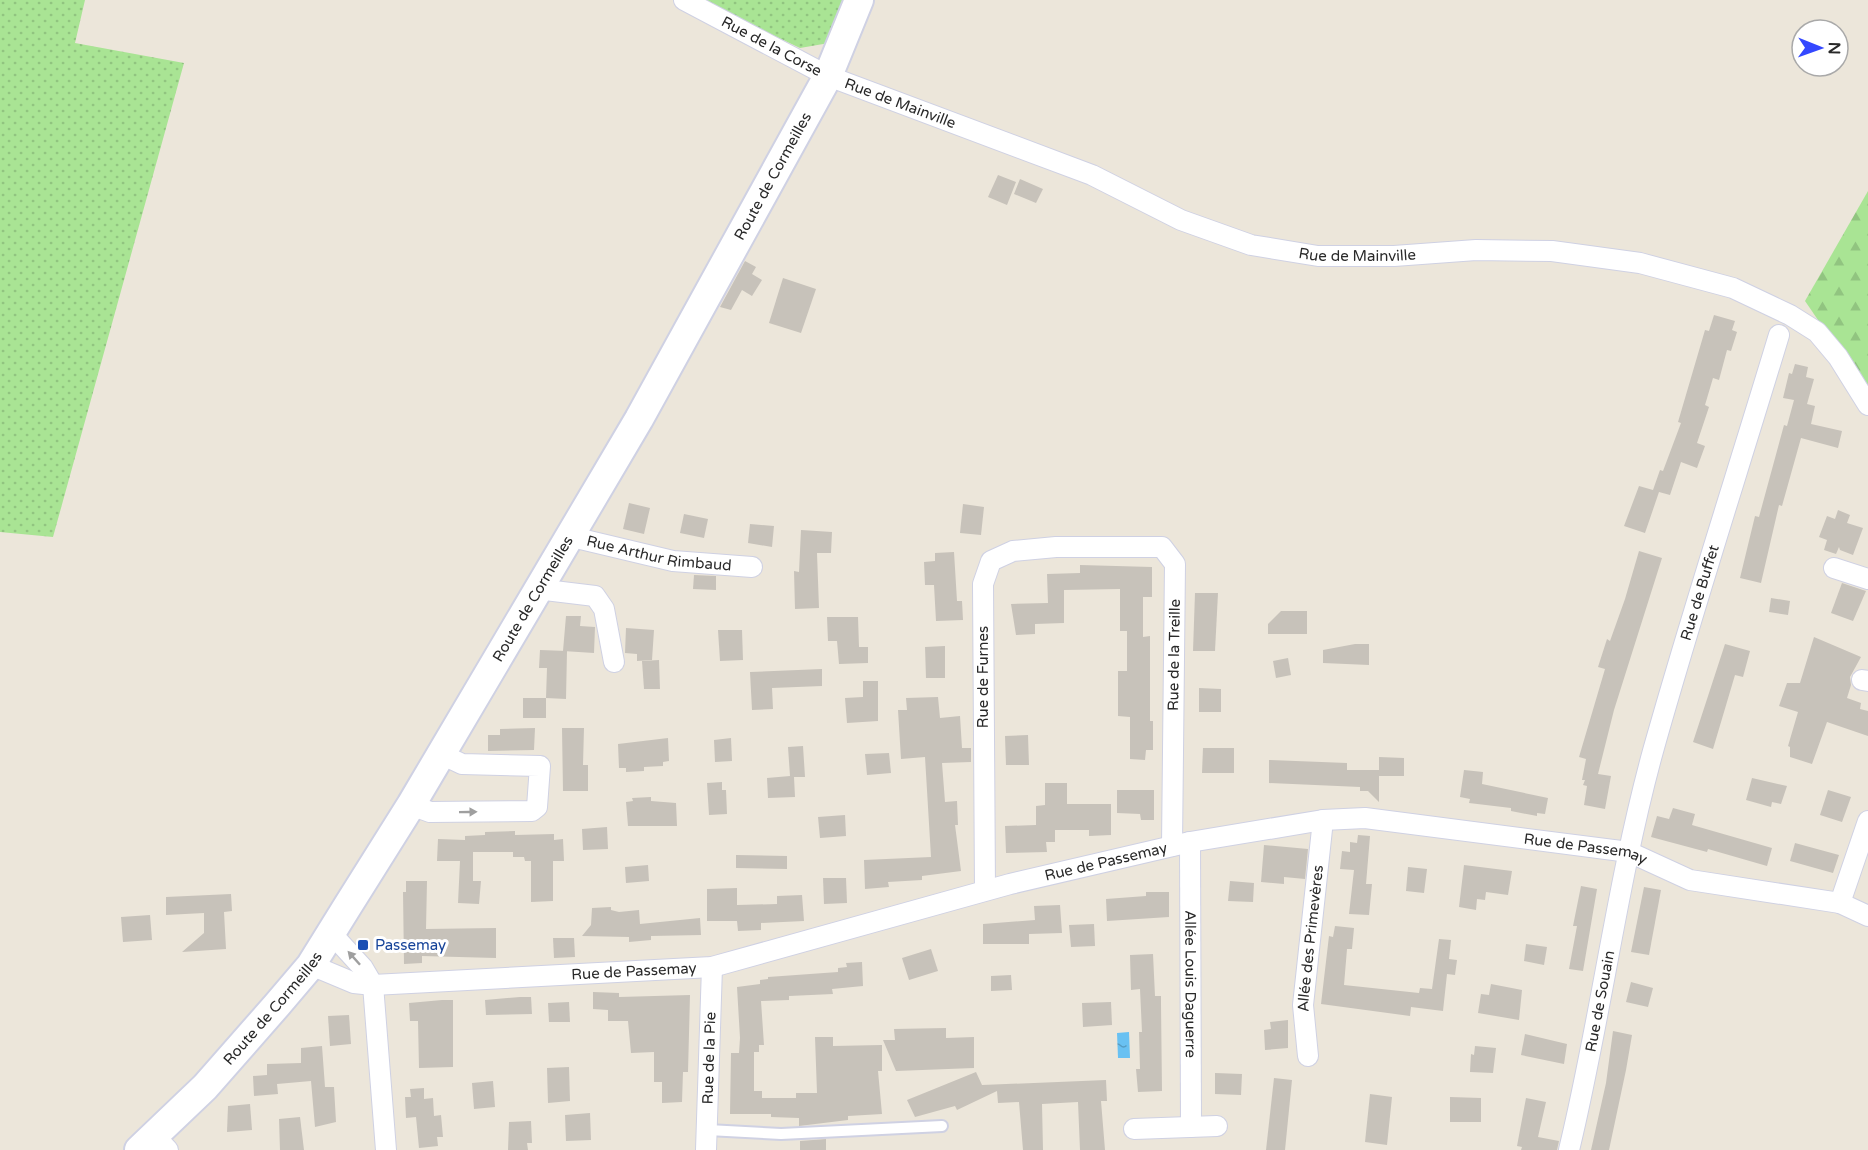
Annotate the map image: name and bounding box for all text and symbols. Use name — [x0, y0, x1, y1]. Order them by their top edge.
street label: Rue de la Corse — [718, 12, 825, 80]
north arrow — [1790, 18, 1850, 78]
text: N — [1824, 42, 1844, 55]
street label: Rue de Mainville — [842, 74, 958, 132]
street label: Route de Cormeilles — [730, 109, 815, 243]
street label: Rue de Mainville — [1297, 244, 1417, 265]
street label: Rue Arthur Rimbaud — [585, 532, 732, 574]
street label: Route de Cormeilles — [489, 533, 577, 665]
street label: Rue de Buffet — [1677, 542, 1723, 643]
street label: Rue de la Treille — [1164, 599, 1184, 711]
street label: Rue de Furnes — [974, 626, 992, 728]
one-way arrow — [458, 807, 477, 817]
street label: Rue de Passemay — [1523, 830, 1650, 868]
street label: Rue de Passemay — [1043, 839, 1169, 885]
street label: Allée des Primevères — [1294, 864, 1327, 1013]
street label: Allée Louis Daguerre — [1181, 910, 1200, 1058]
place label: Passemay — [375, 936, 446, 954]
marker: Passemay — [356, 938, 370, 952]
street label: Route de Cormeilles — [219, 949, 326, 1069]
street label: Rue de Souain — [1581, 949, 1618, 1053]
one-way arrow — [347, 951, 361, 965]
street label: Rue de Passemay — [571, 959, 697, 983]
street label: Rue de la Pie — [699, 1012, 720, 1105]

